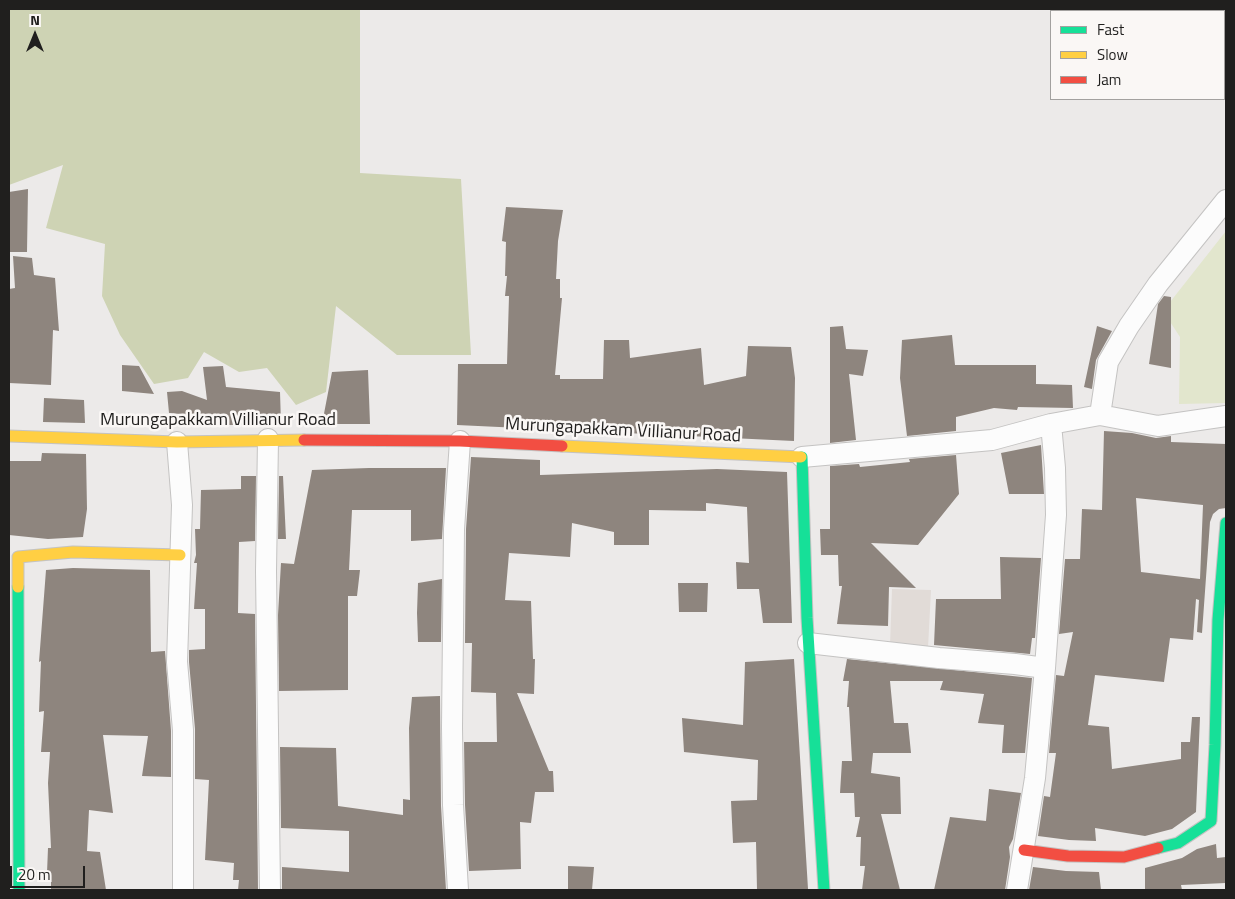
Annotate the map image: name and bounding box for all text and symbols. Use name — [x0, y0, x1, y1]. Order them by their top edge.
text: N — [30, 9, 40, 30]
north arrow — [10, 10, 60, 60]
legend — [1050, 10, 1225, 100]
text: Fast — [1097, 18, 1124, 41]
text: Slow — [1097, 43, 1128, 66]
text: Jam — [1097, 68, 1121, 91]
street label: Murungapakkam Villianur Road — [100, 410, 336, 432]
street label: Murungapakkam Villianur Road — [504, 414, 742, 448]
scale bar — [12, 856, 88, 888]
text: 20 m — [18, 863, 51, 886]

